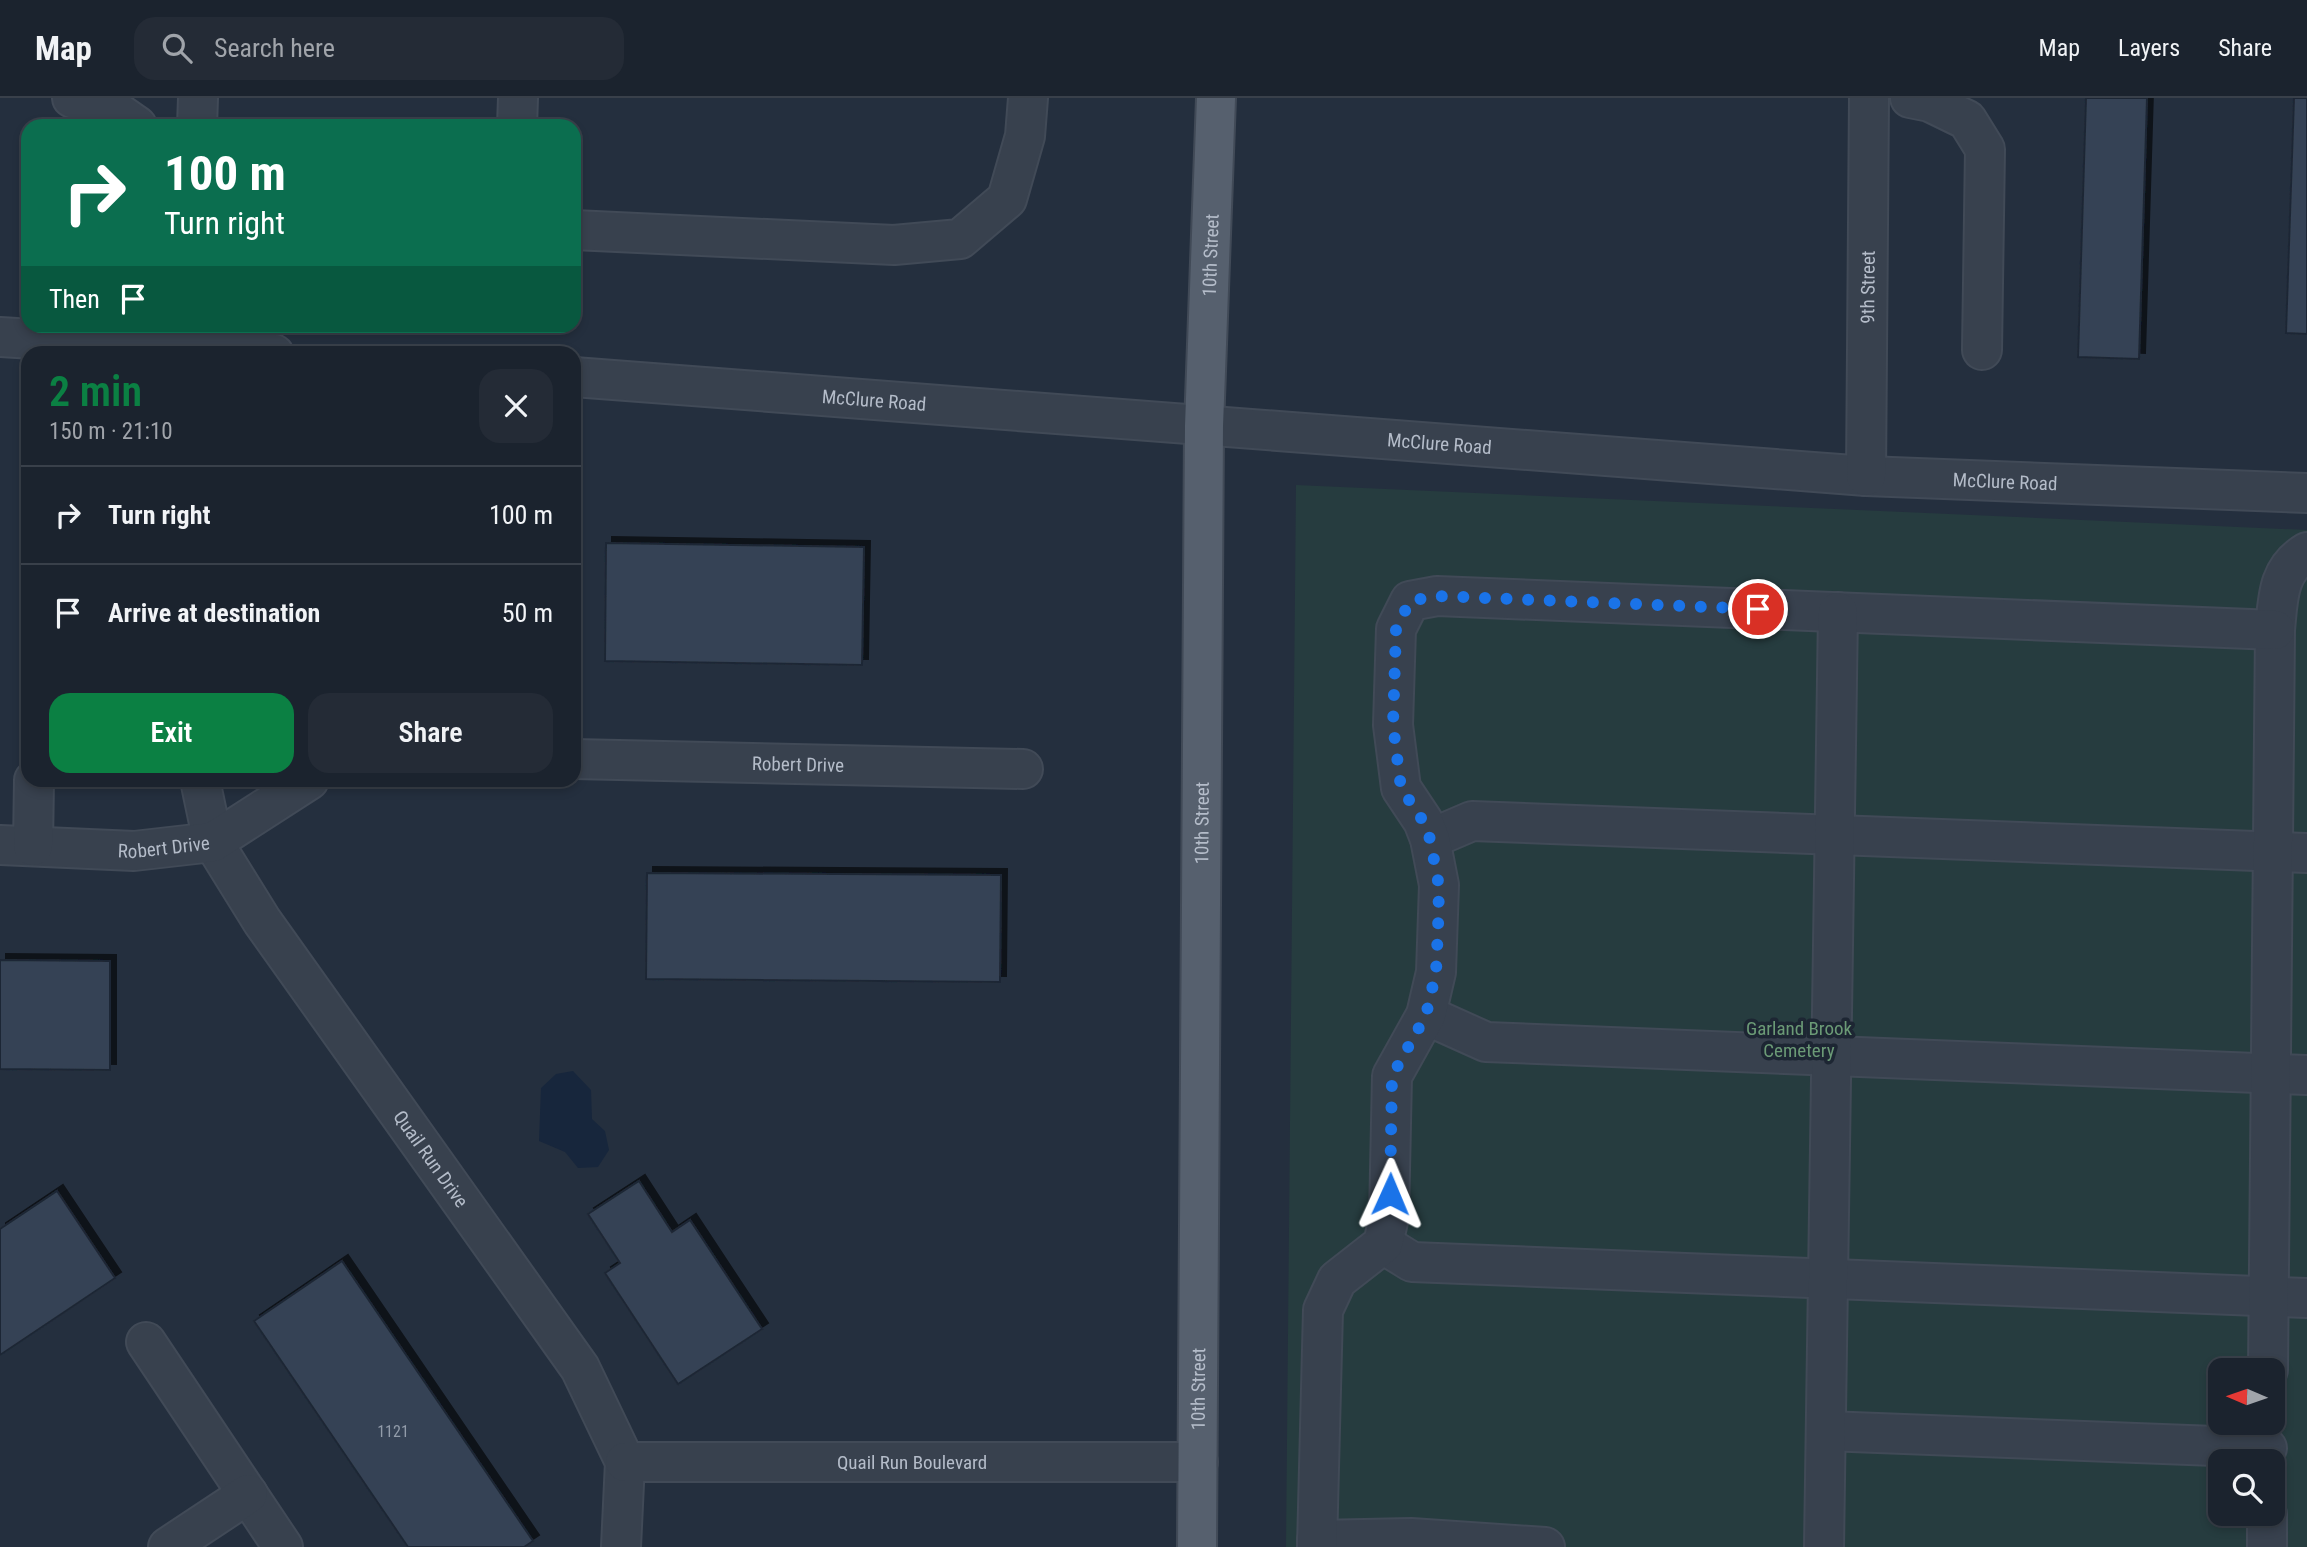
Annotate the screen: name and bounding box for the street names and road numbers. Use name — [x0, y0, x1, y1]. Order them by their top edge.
street label: 10th Street — [1198, 214, 1224, 297]
street label: 9th Street — [1856, 250, 1880, 324]
street label: McClure Road — [821, 385, 927, 416]
street label: McClure Road — [1386, 428, 1492, 459]
street label: McClure Road — [1952, 468, 2058, 495]
street label: Robert Drive — [752, 752, 844, 777]
street label: 10th Street — [1190, 782, 1214, 864]
street label: Robert Drive — [117, 831, 211, 863]
street label: Quail Run Drive — [388, 1106, 473, 1212]
street label: 10th Street — [1187, 1348, 1210, 1430]
street label: Quail Run Boulevard — [837, 1451, 987, 1474]

